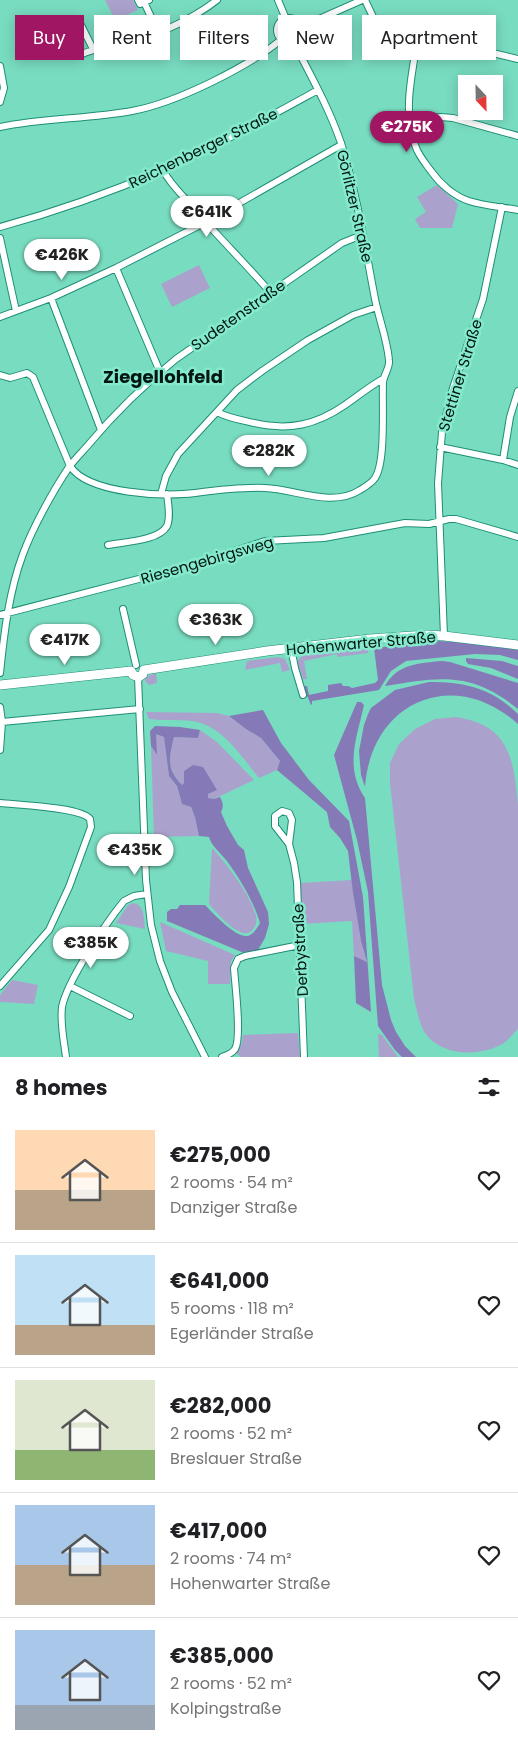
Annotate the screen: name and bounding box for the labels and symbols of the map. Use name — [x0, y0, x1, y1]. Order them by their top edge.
north arrow — [458, 75, 502, 120]
street label: Reichenberger Straße — [125, 103, 281, 193]
pin: €275K — [372, 110, 442, 153]
street label: Görlitzer Straße — [332, 148, 378, 264]
pin: €641K — [172, 196, 242, 238]
pin: €426K — [27, 238, 97, 281]
street label: Sudetenstraße — [187, 275, 289, 355]
street label: Stettiner Straße — [433, 316, 487, 434]
district label: Ziegellohfeld — [103, 364, 223, 389]
pin: €282K — [234, 434, 304, 477]
street label: Riesengebirgsweg — [138, 531, 276, 589]
pin: €363K — [181, 604, 251, 646]
pin: €417K — [30, 624, 100, 666]
street label: Hohenwarter Straße — [285, 626, 437, 660]
pin: €435K — [100, 834, 170, 876]
street label: Derbystraße — [287, 903, 313, 997]
pin: €385K — [56, 926, 126, 969]

